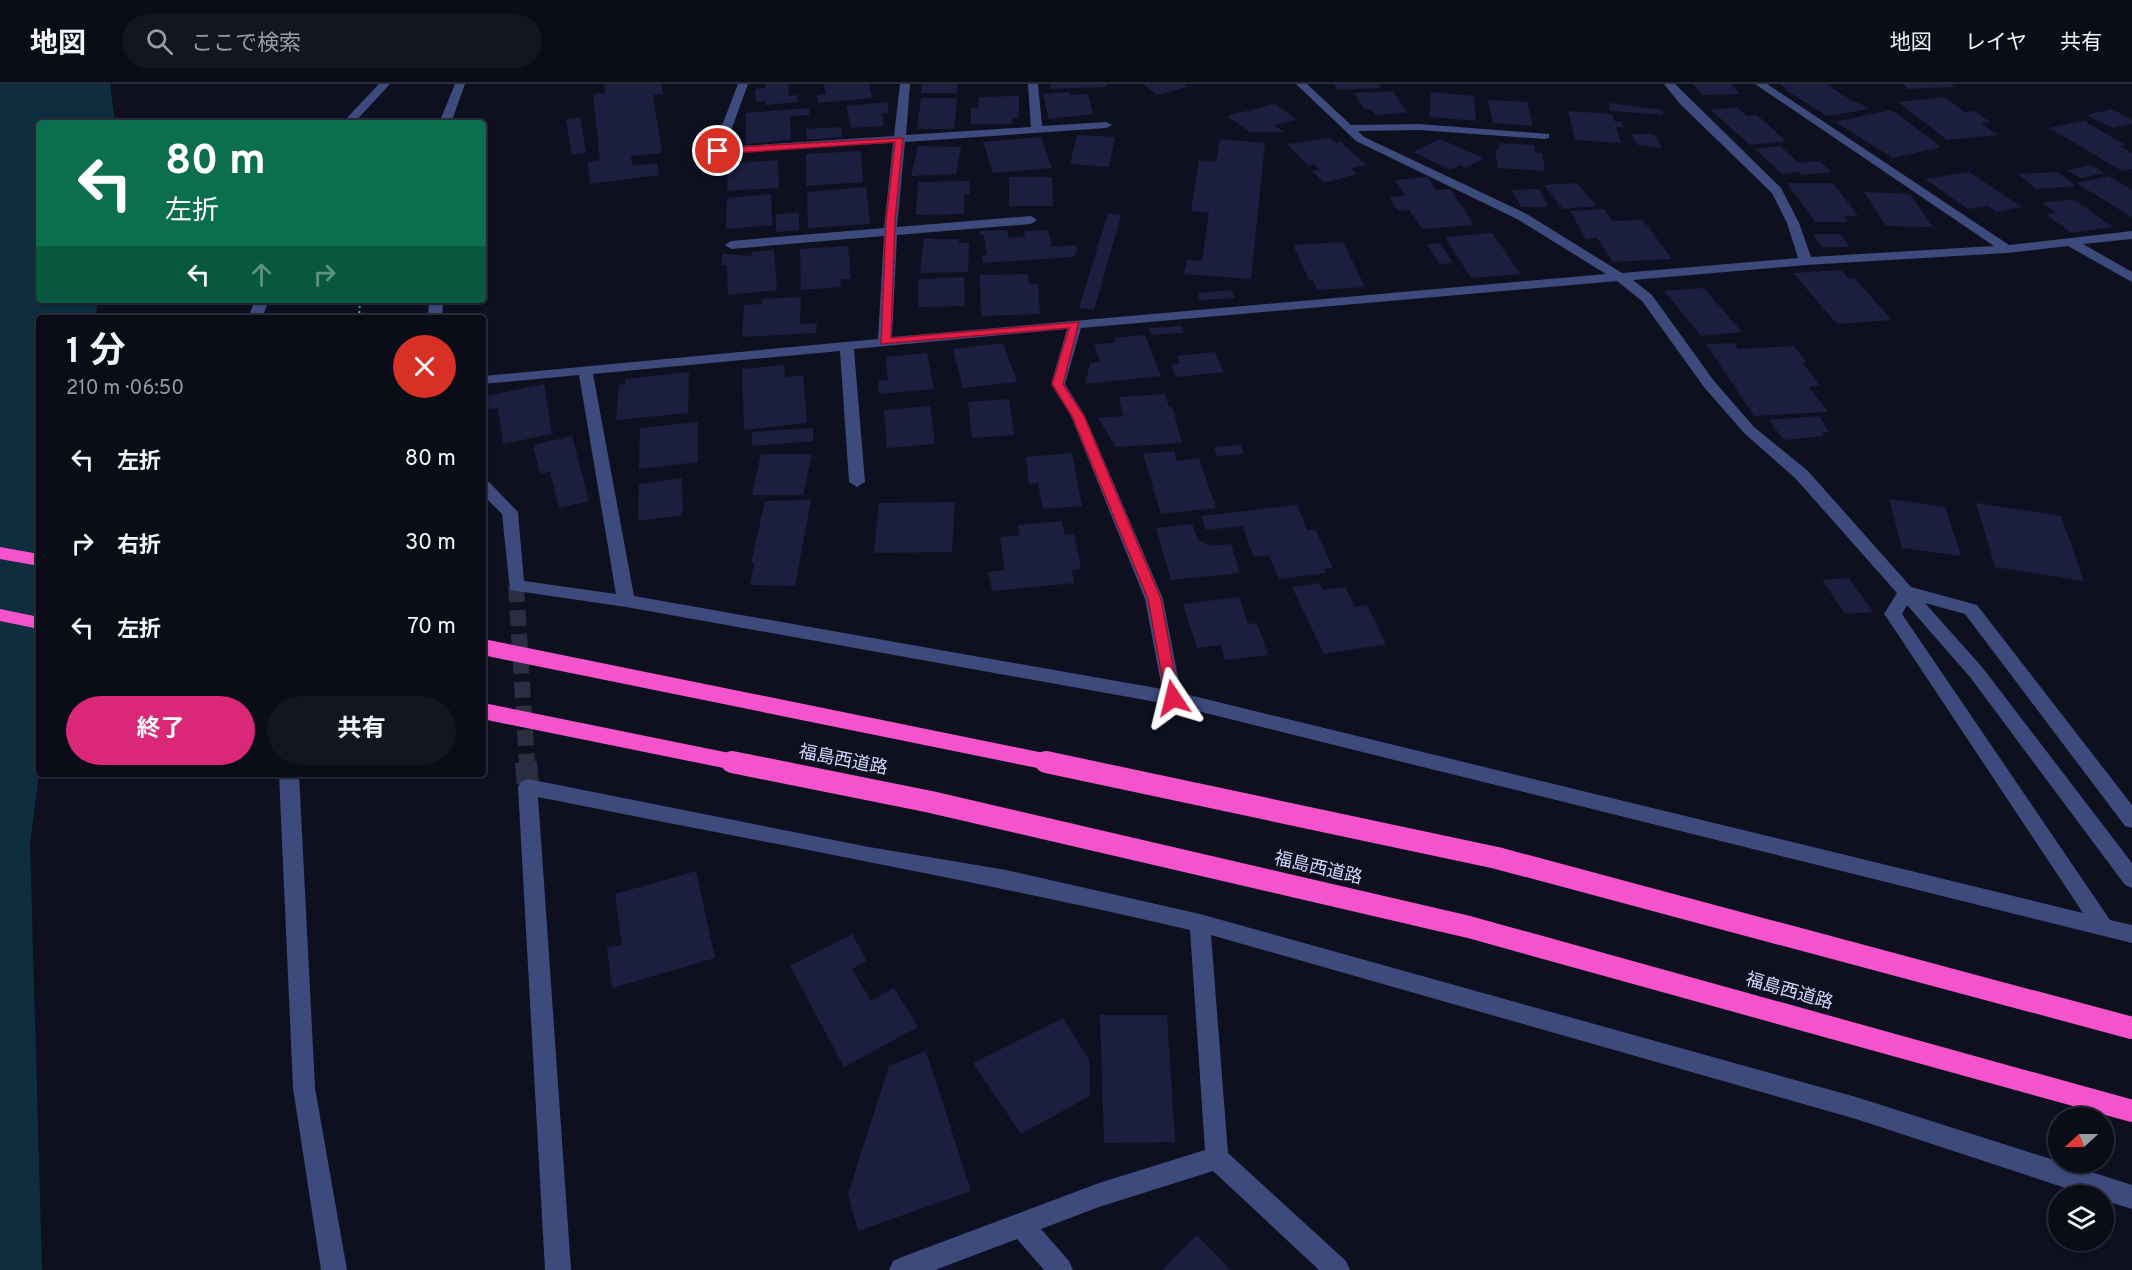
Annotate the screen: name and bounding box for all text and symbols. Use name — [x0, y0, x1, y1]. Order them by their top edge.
search box — [122, 14, 542, 68]
icon: search — [143, 25, 176, 58]
text: 地図 — [30, 27, 86, 63]
text: 地図 — [1890, 30, 1932, 57]
text: レイヤ — [1965, 30, 2027, 57]
text: 共有 — [2060, 30, 2102, 57]
text: ここで検索 — [191, 31, 301, 58]
pin — [692, 125, 743, 176]
icon: arrive — [701, 134, 734, 167]
text: 80 m — [165, 136, 266, 189]
icon: left — [66, 144, 144, 222]
text: 左折 — [165, 195, 219, 229]
icon: left — [182, 258, 215, 291]
icon: ahead — [245, 258, 278, 291]
icon: right — [308, 258, 341, 291]
text: 1 分 — [66, 330, 125, 376]
button: close — [393, 335, 456, 398]
text: 210 m · 06:50 — [66, 376, 184, 402]
icon: left — [66, 443, 99, 476]
text: 80 m — [405, 446, 456, 473]
text: 左折 — [117, 449, 161, 476]
icon: right — [66, 527, 99, 560]
text: 30 m — [405, 530, 456, 557]
text: 右折 — [117, 533, 161, 560]
icon: left — [66, 611, 99, 644]
text: 70 m — [407, 614, 456, 641]
text: 左折 — [117, 617, 161, 644]
position arrow — [1141, 666, 1205, 730]
button: 終了 — [66, 696, 255, 765]
button: 共有 — [267, 696, 456, 765]
street label: 福島西道路 — [797, 741, 889, 781]
street label: 福島西道路 — [1272, 848, 1364, 890]
street label: 福島西道路 — [1743, 969, 1835, 1015]
north arrow — [2048, 1107, 2114, 1173]
map controls — [2048, 1107, 2114, 1251]
button: layers — [2048, 1185, 2114, 1251]

